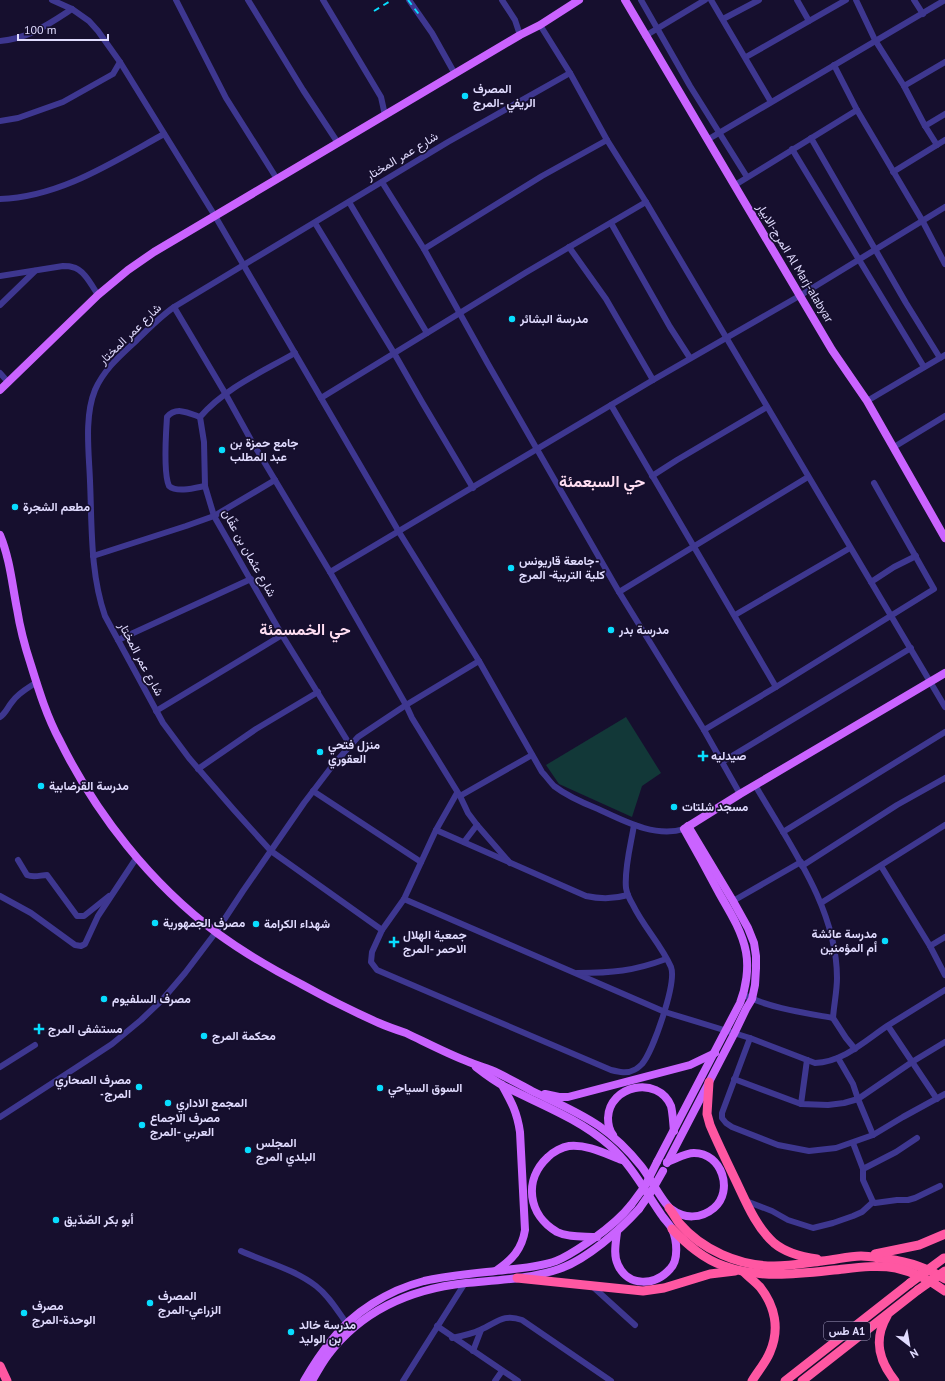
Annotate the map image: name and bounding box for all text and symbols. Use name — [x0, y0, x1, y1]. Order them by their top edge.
scale bar — [18, 16, 108, 42]
text: 100 m — [24, 22, 57, 37]
place label: المصرف الريفي -المرج — [473, 81, 536, 113]
marker: المصرف الريفي -المرج — [460, 91, 470, 101]
street label: شارع عمر المختار — [362, 128, 442, 185]
street label: المرج-الابيار Al Marj-alabyar — [752, 200, 837, 326]
street label: شارع عمر المختار — [94, 300, 166, 369]
place label: مدرسة البشائر — [519, 311, 589, 327]
marker: مدرسة البشائر — [507, 314, 517, 324]
place label: جامع حمزة بن عبد المطلب — [230, 435, 299, 464]
marker: جامع حمزة بن عبد المطلب — [217, 445, 227, 455]
district label: حي السبعمئة — [559, 471, 645, 495]
place label: مطعم الشجرة — [23, 499, 90, 515]
marker: مطعم الشجرة — [10, 502, 20, 512]
street label: شارع عثمان بن عفّان — [217, 506, 280, 600]
place label: جامعة قاريونس- كلية التربية- المرج — [519, 553, 605, 583]
marker: جامعة قاريونس- كلية التربية- المرج — [506, 563, 516, 573]
street label: شارع عمر المختار — [113, 618, 167, 699]
district label: حي الخمسمئة — [259, 619, 351, 643]
place label: مدرسة بدر — [618, 622, 669, 638]
marker: مدرسة بدر — [606, 625, 616, 635]
place label: منزل فتحي العقوري — [328, 737, 380, 769]
marker: منزل فتحي العقوري — [315, 747, 325, 757]
place label: صيدليه — [711, 748, 746, 763]
marker: صيدليه — [698, 751, 708, 761]
place label: مدرسة القرضابية — [49, 778, 129, 794]
marker: مدرسة القرضابية — [36, 781, 46, 791]
place label: مسجد شلتات — [682, 799, 749, 814]
marker: مسجد شلتات — [669, 802, 679, 812]
place label: مصرف الجمهورية — [163, 915, 246, 931]
place label: شهداء الكرامة — [264, 916, 331, 932]
marker: مصرف الجمهورية — [150, 918, 160, 928]
marker: شهداء الكرامة — [251, 919, 261, 929]
place label: مدرسة عائشة أم المؤمنين — [812, 926, 877, 956]
place label: جمعية الهلال الاحمر -المرج — [403, 927, 467, 957]
marker: جمعية الهلال الاحمر -المرج — [388, 936, 400, 948]
marker: مدرسة عائشة أم المؤمنين — [880, 936, 890, 946]
place label: مصرف السلفيوم — [112, 991, 191, 1007]
marker: مصرف السلفيوم — [99, 994, 109, 1004]
place label: مستشفى المرج — [48, 1021, 123, 1037]
marker: مستشفى المرج — [33, 1023, 45, 1035]
place label: محكمة المرج — [212, 1028, 276, 1044]
marker: محكمة المرج — [199, 1031, 209, 1041]
place label: مصرف الصحاري -المرج — [55, 1072, 131, 1102]
place label: السوق السياحي — [388, 1080, 462, 1098]
marker: مصرف الصحاري -المرج — [134, 1082, 144, 1092]
marker: السوق السياحي — [375, 1083, 385, 1093]
place label: المجمع الاداري — [176, 1095, 247, 1113]
marker: المجمع الاداري — [163, 1098, 173, 1108]
place label: مصرف الاجماع العربي -المرج — [150, 1110, 221, 1142]
marker: مصرف الاجماع العربي -المرج — [137, 1120, 147, 1130]
place label: المجلس البلدي المرج — [256, 1135, 316, 1167]
marker: المجلس البلدي المرج — [243, 1145, 253, 1155]
place label: أبو بكر الصّدّيق — [64, 1212, 134, 1228]
marker: أبو بكر الصّدّيق — [51, 1215, 61, 1225]
place label: المصرف الزراعي-المرج — [158, 1288, 221, 1320]
place label: مصرف الوحدة-المرج — [32, 1298, 96, 1328]
marker: المصرف الزراعي-المرج — [145, 1298, 155, 1308]
marker: مصرف الوحدة-المرج — [19, 1308, 29, 1318]
place label: مدرسة خالد بن الوليد — [299, 1317, 356, 1347]
road number: طس A1 — [824, 1322, 870, 1340]
north arrow — [889, 1325, 929, 1365]
marker: مدرسة خالد بن الوليد — [286, 1327, 296, 1337]
text: N — [907, 1346, 921, 1361]

